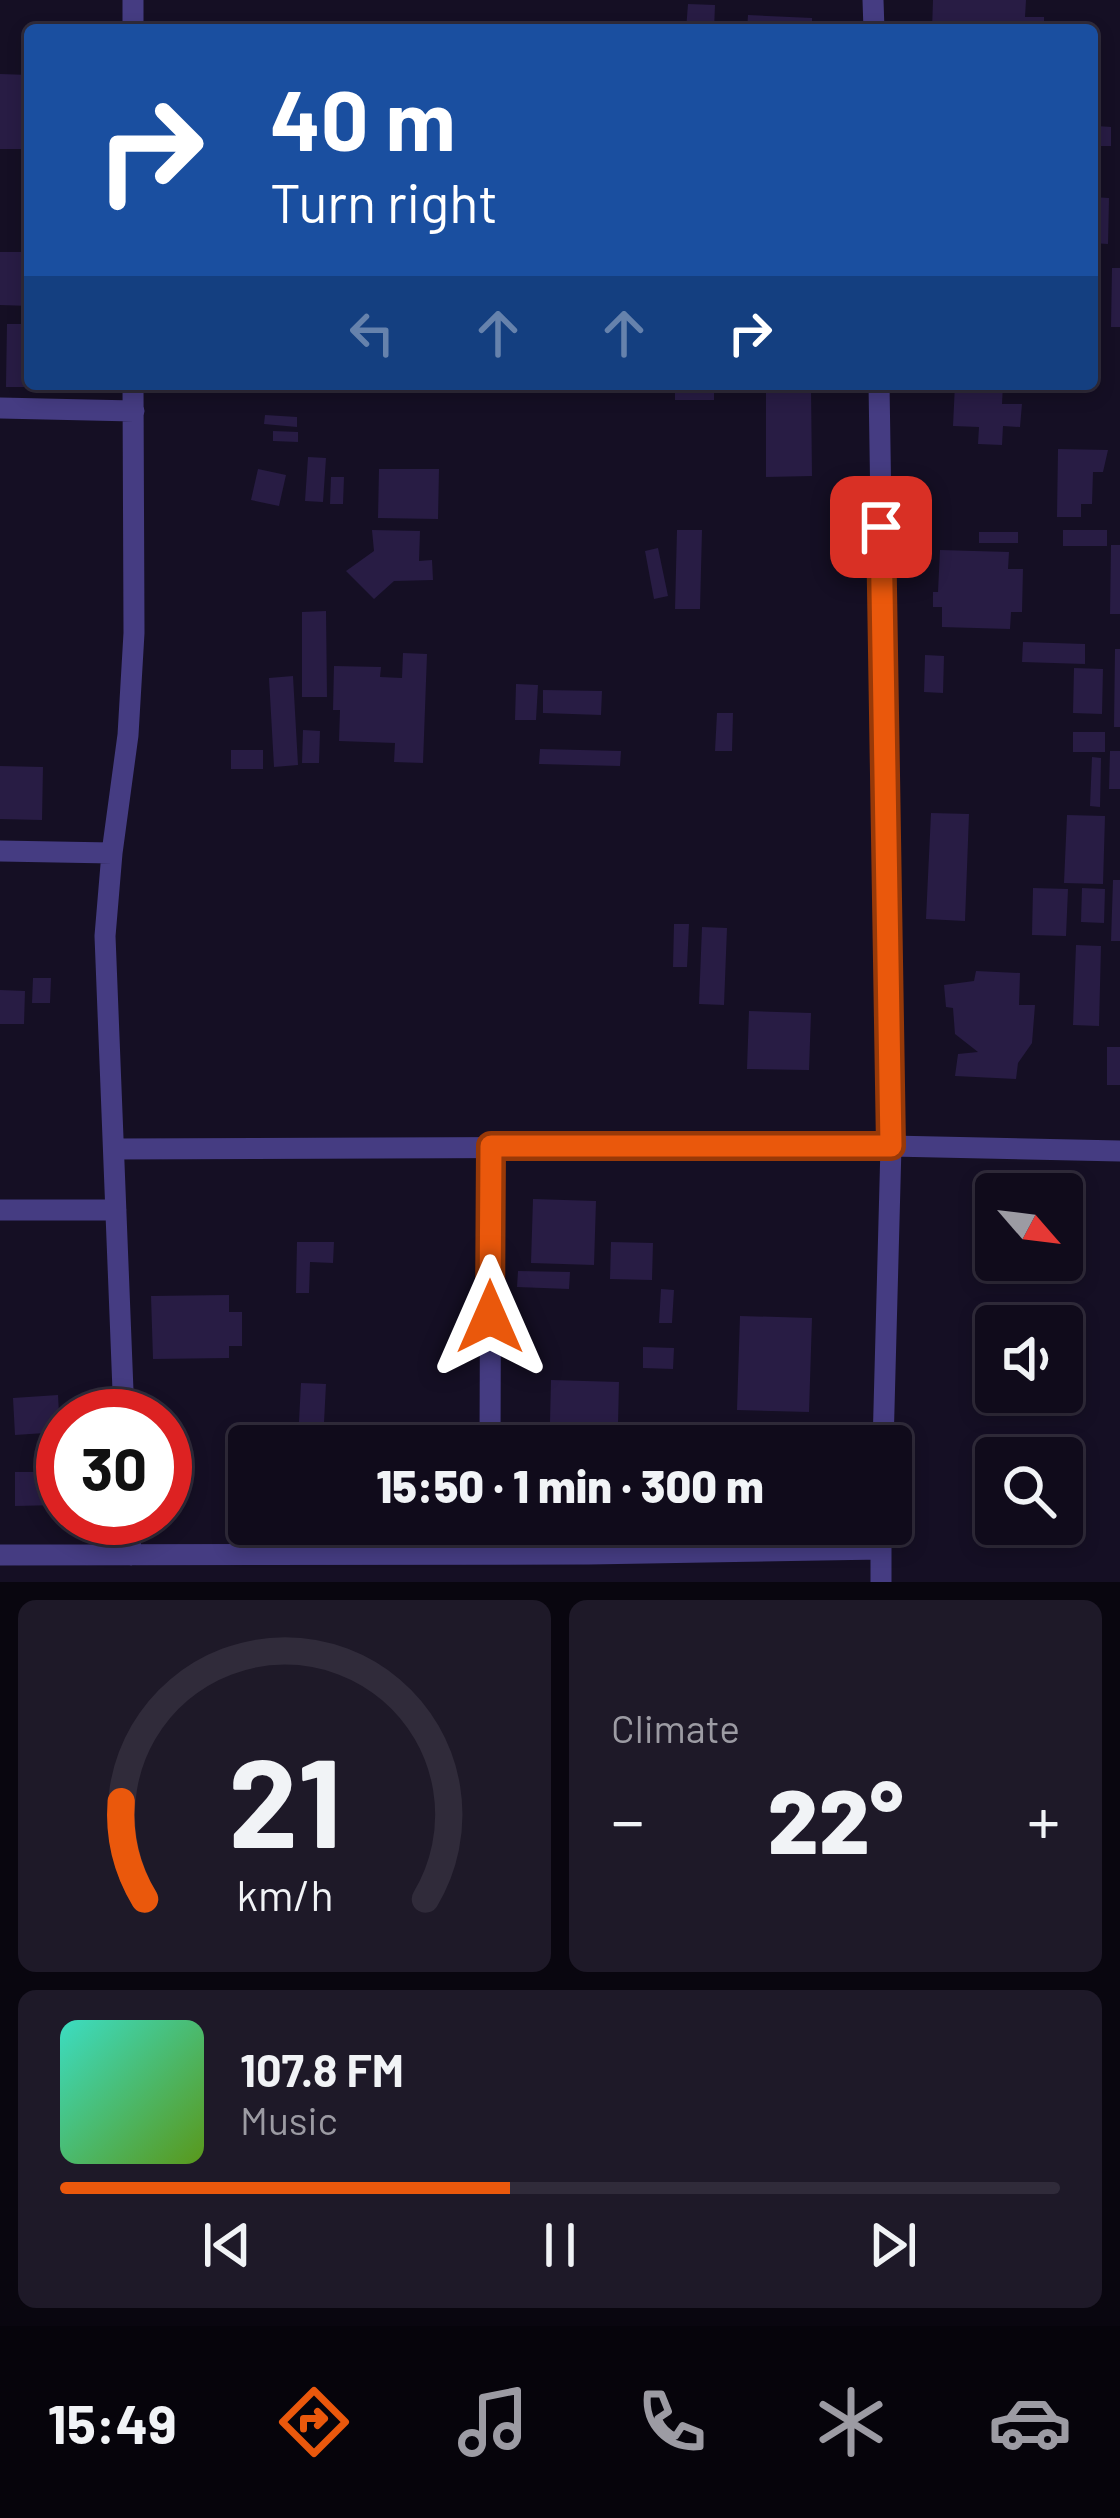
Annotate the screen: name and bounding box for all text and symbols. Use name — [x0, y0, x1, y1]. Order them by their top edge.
text: 40 m — [270, 67, 456, 168]
icon: right — [72, 72, 228, 228]
text: Turn right — [270, 169, 498, 234]
icon: left — [339, 300, 405, 366]
icon: ahead — [465, 300, 531, 366]
icon: ahead — [591, 300, 657, 366]
icon: right — [717, 300, 783, 366]
pin — [830, 476, 932, 578]
icon: arrive — [848, 494, 914, 560]
north arrow — [975, 1173, 1083, 1281]
map controls — [975, 1173, 1083, 1545]
position arrow — [427, 1254, 553, 1380]
button: sound — [975, 1305, 1083, 1413]
speed limit sign: 30 — [36, 1389, 192, 1545]
button: search — [975, 1437, 1083, 1545]
text: 15:50 · 1 min · 300 m — [376, 1458, 764, 1512]
text: Climate — [611, 1704, 740, 1751]
text: 21 — [228, 1723, 341, 1873]
text: 22° — [768, 1764, 903, 1872]
text: − — [611, 1779, 644, 1858]
text: + — [1027, 1779, 1060, 1858]
text: km/h — [236, 1868, 333, 1920]
text: 107.8 FM — [240, 2042, 404, 2096]
text: Music — [240, 2096, 338, 2143]
icon: previous — [194, 2212, 260, 2278]
icon: pause — [527, 2212, 593, 2278]
icon: next — [860, 2212, 926, 2278]
icon: directions — [272, 2380, 356, 2464]
icon: music — [451, 2380, 535, 2464]
icon: phone — [630, 2380, 714, 2464]
icon: climate — [809, 2380, 893, 2464]
icon: car — [988, 2380, 1072, 2464]
text: 15:49 — [48, 2390, 177, 2455]

